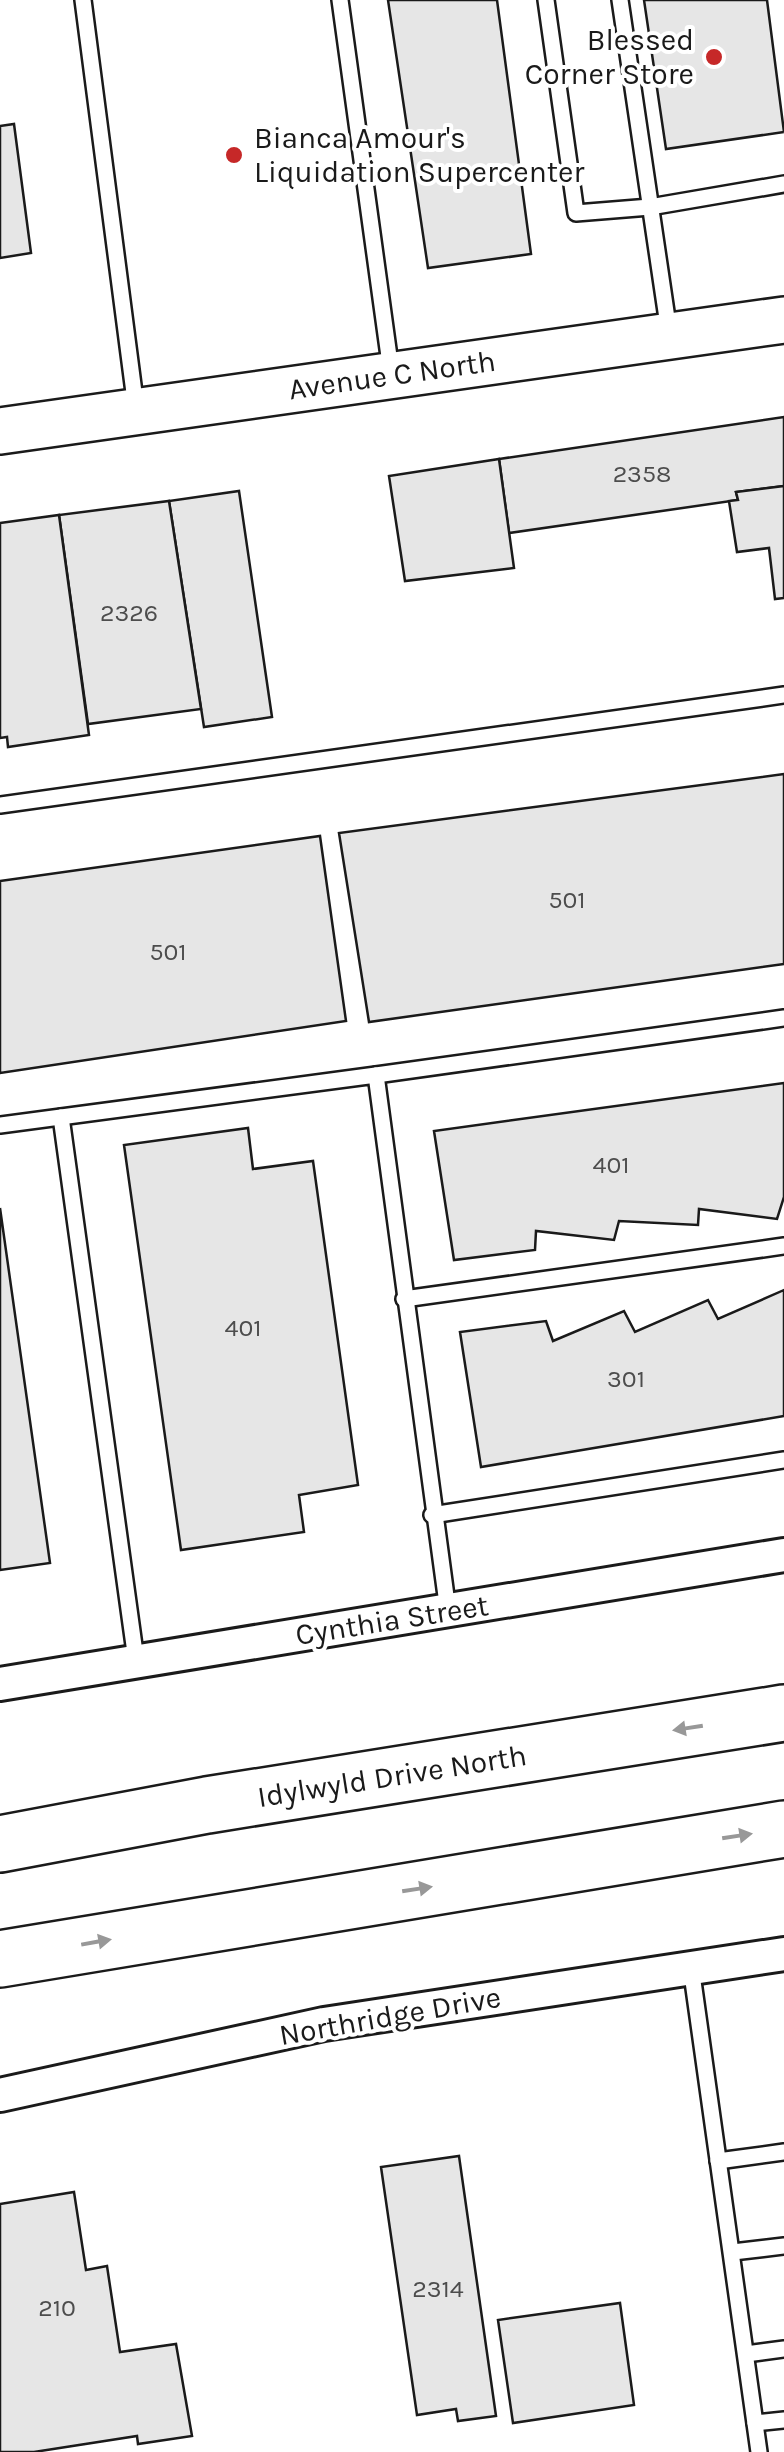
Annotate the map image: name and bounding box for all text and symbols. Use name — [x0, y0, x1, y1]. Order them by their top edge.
place label: Blessed Corner Store — [525, 22, 694, 92]
marker: Blessed Corner Store — [703, 46, 725, 68]
place label: Bianca Amour's Liquidation Supercenter — [254, 120, 585, 190]
marker: Bianca Amour's Liquidation Supercenter — [223, 144, 245, 166]
street label: Avenue C North — [286, 343, 498, 407]
house number: 2358 — [613, 459, 671, 488]
house number: 2326 — [100, 598, 158, 627]
house number: 501 — [548, 885, 586, 914]
house number: 501 — [149, 937, 187, 966]
house number: 401 — [592, 1150, 630, 1179]
house number: 401 — [224, 1313, 262, 1342]
house number: 301 — [607, 1364, 645, 1393]
street label: Cynthia Street — [293, 1587, 491, 1653]
one-way arrow — [671, 1721, 703, 1736]
street label: Idylwyld Drive North — [255, 1737, 529, 1815]
one-way arrow — [722, 1828, 754, 1843]
one-way arrow — [401, 1881, 433, 1896]
one-way arrow — [81, 1934, 112, 1949]
street label: Northridge Drive — [276, 1979, 504, 2053]
house number: 2314 — [412, 2274, 464, 2303]
house number: 210 — [38, 2293, 76, 2322]

